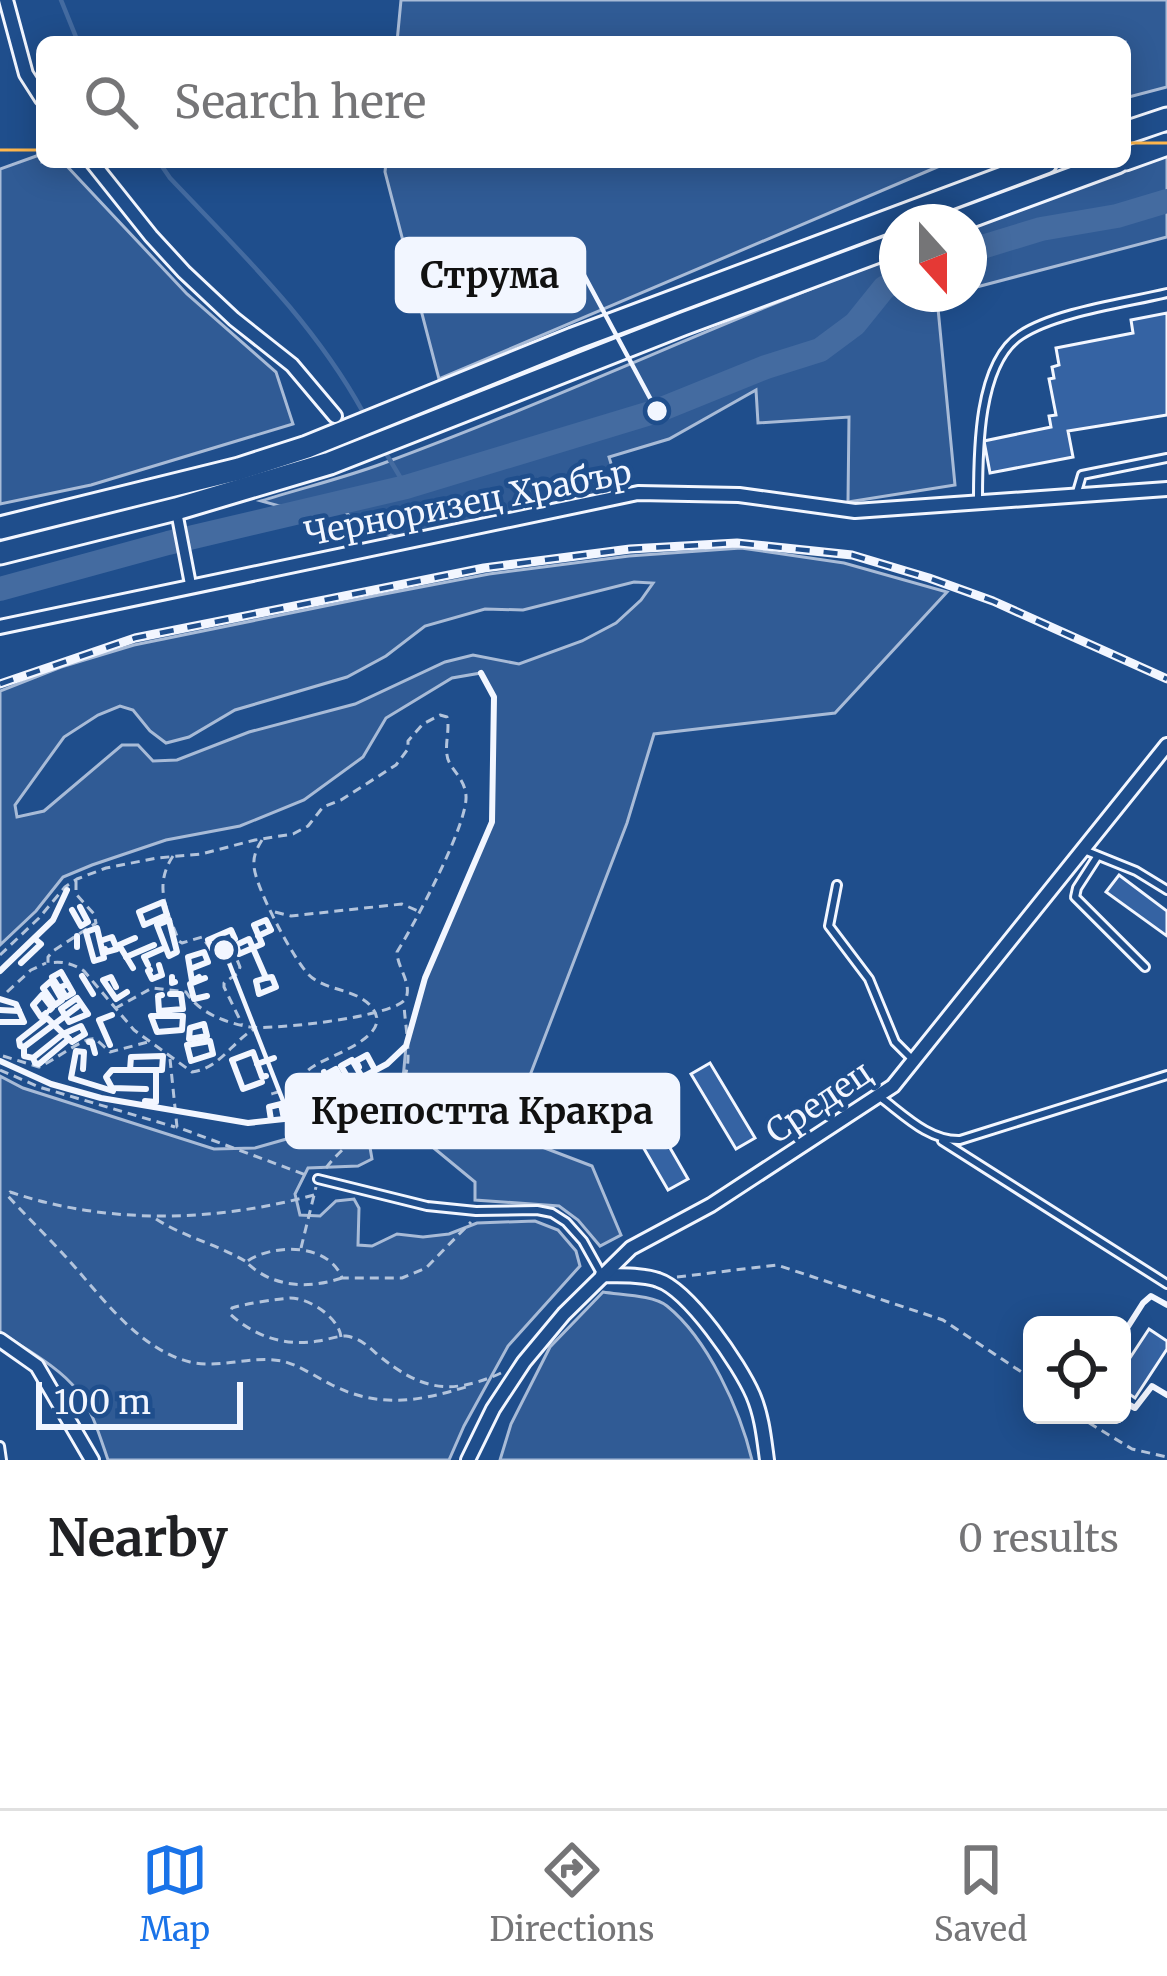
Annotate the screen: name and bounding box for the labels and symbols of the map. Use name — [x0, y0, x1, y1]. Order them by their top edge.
north arrow — [879, 204, 987, 312]
callout: Струма — [397, 239, 584, 311]
text: Струма — [421, 253, 560, 298]
street label: Черноризец Храбър — [301, 451, 635, 555]
street label: Средец — [758, 1052, 880, 1152]
callout: Крепостта Кракра — [287, 1075, 678, 1147]
text: Крепостта Кракра — [311, 1089, 653, 1134]
scale bar — [36, 1376, 243, 1429]

